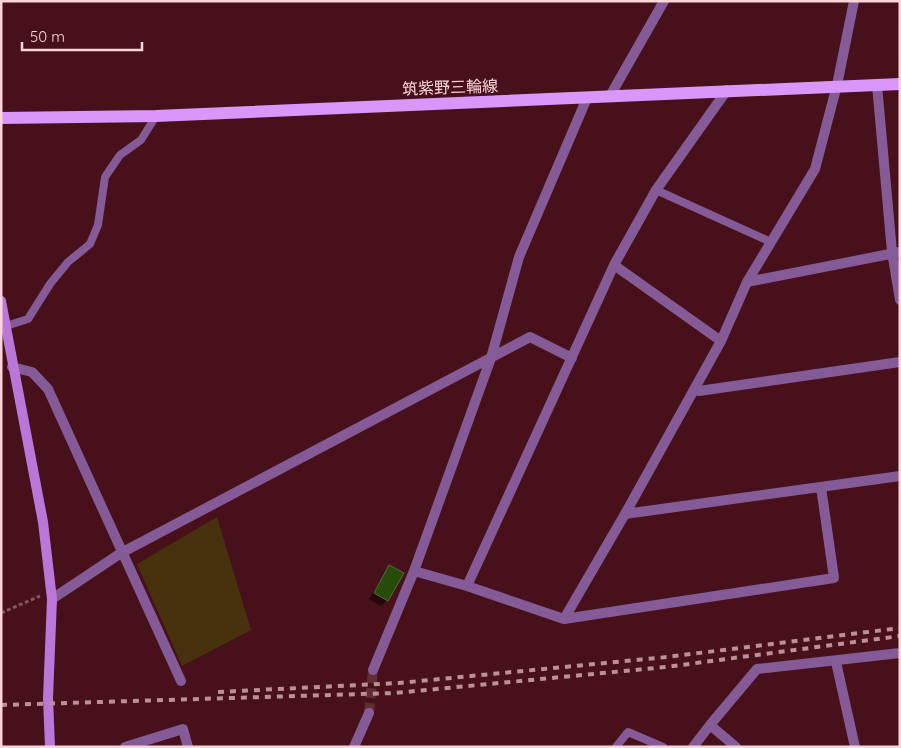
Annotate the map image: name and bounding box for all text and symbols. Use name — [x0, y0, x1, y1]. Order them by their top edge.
scale bar — [22, 20, 142, 52]
text: 50 m — [30, 27, 65, 46]
street label: 筑紫野三輪線 — [402, 75, 498, 99]

